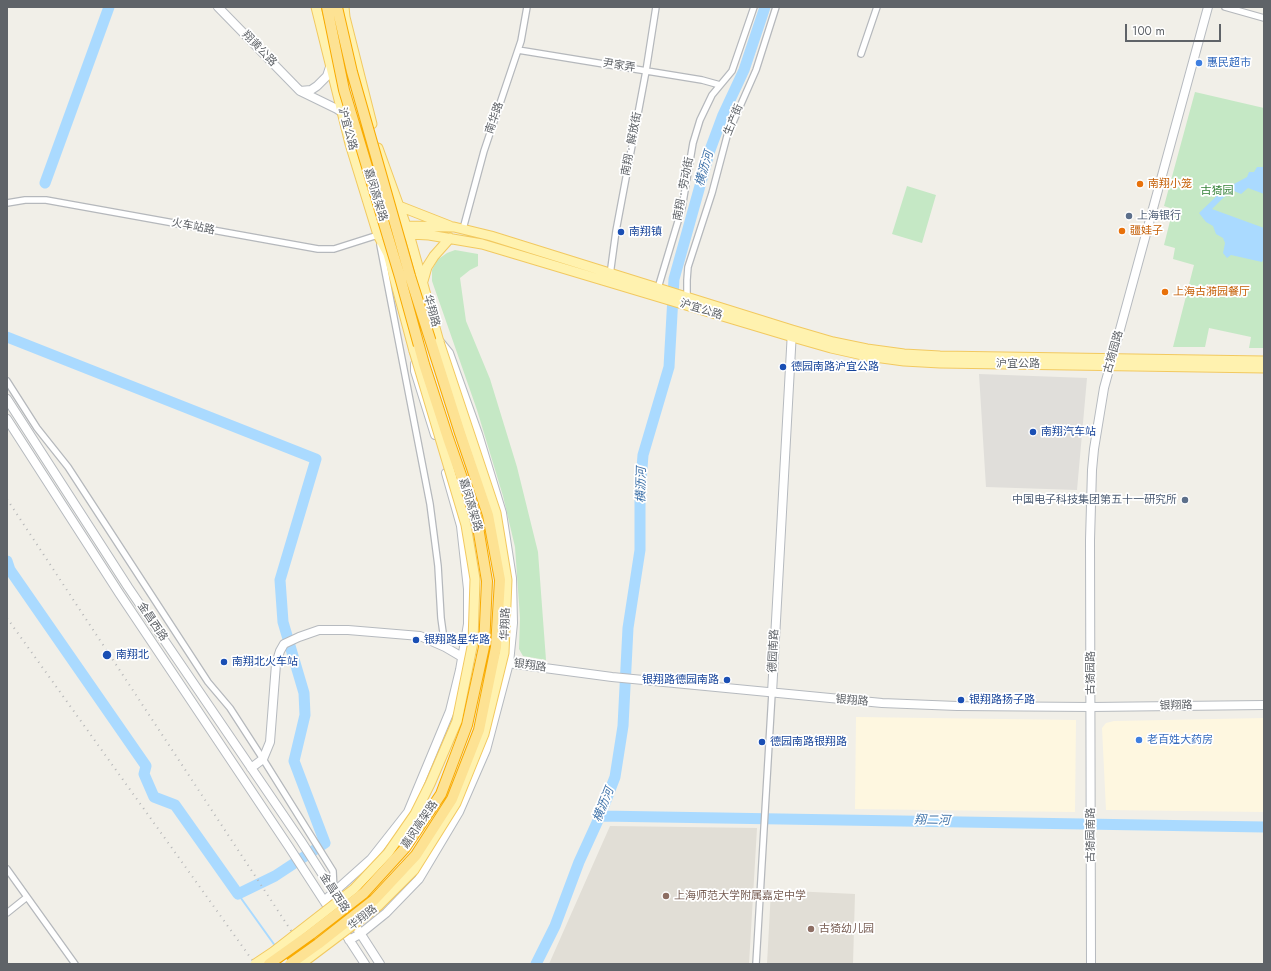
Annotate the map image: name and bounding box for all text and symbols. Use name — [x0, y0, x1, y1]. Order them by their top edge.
scale bar — [1127, 16, 1223, 42]
text: 100 m — [1132, 22, 1165, 40]
street label: 翔黄公路 — [239, 29, 279, 69]
place label: 惠民超市 — [1207, 56, 1251, 70]
street label: 尹家弄 — [602, 57, 636, 75]
marker: 惠民超市 — [1194, 58, 1204, 68]
street label: 南华路 — [483, 100, 507, 136]
street label: 生产街 — [722, 102, 746, 138]
street label: 沪宜公路 — [335, 106, 359, 152]
street label: 南翔 • 解放街 — [619, 111, 645, 177]
water label: 横沥河 — [693, 150, 717, 188]
street label: 南翔 • 劳动街 — [671, 156, 697, 222]
street label: 嘉闵高架路 — [361, 167, 389, 223]
place label: 南翔小笼 — [1148, 177, 1192, 191]
marker: 南翔小笼 — [1135, 179, 1145, 189]
park label: 古猗园 — [1201, 184, 1233, 198]
place label: 上海银行 — [1137, 209, 1181, 223]
marker: 上海银行 — [1124, 211, 1134, 221]
street label: 火车站路 — [170, 216, 216, 238]
place label: 疆娃子 — [1130, 224, 1163, 238]
place label: 南翔镇 — [629, 225, 662, 239]
marker: 疆娃子 — [1117, 226, 1127, 236]
marker: 南翔镇 — [616, 227, 626, 237]
place label: 上海古漪园餐厅 — [1173, 285, 1250, 299]
marker: 上海古漪园餐厅 — [1160, 287, 1170, 297]
street label: 华翔路 — [420, 293, 442, 329]
street label: 沪宜公路 — [678, 297, 724, 323]
street label: 古猗园路 — [1102, 329, 1126, 375]
street label: 沪宜公路 — [996, 357, 1040, 371]
place label: 德园南路沪宜公路 — [791, 360, 879, 374]
marker: 德园南路沪宜公路 — [778, 362, 788, 372]
place label: 南翔汽车站 — [1041, 425, 1096, 439]
marker: 南翔汽车站 — [1028, 427, 1038, 437]
water label: 横沥河 — [634, 467, 650, 503]
street label: 嘉闵高架路 — [456, 477, 484, 533]
place label: 中国电子科技集团第五十一研究所 — [1012, 493, 1177, 507]
marker: 中国电子科技集团第五十一研究所 — [1180, 495, 1190, 505]
street label: 金昌西路 — [134, 600, 170, 644]
street label: 华翔路 — [499, 607, 513, 641]
street label: 德园南路 — [766, 629, 782, 673]
place label: 银翔路星华路 — [424, 633, 490, 647]
marker: 银翔路星华路 — [411, 635, 421, 645]
place label: 南翔北 — [116, 648, 149, 662]
marker: 南翔北 — [101, 649, 113, 661]
street label: 古猗园路 — [1084, 651, 1098, 695]
place label: 南翔北火车站 — [232, 655, 298, 669]
marker: 南翔北火车站 — [219, 657, 229, 667]
street label: 银翔路 — [513, 657, 547, 675]
place label: 银翔路德园南路 — [642, 673, 719, 687]
marker: 银翔路德园南路 — [722, 675, 732, 685]
street label: 银翔路 — [835, 693, 869, 709]
place label: 银翔路扬子路 — [969, 693, 1035, 707]
marker: 银翔路扬子路 — [956, 695, 966, 705]
street label: 银翔路 — [1159, 699, 1193, 713]
place label: 老百姓大药房 — [1147, 733, 1213, 747]
place label: 德园南路银翔路 — [770, 735, 847, 749]
marker: 老百姓大药房 — [1134, 735, 1144, 745]
marker: 德园南路银翔路 — [757, 737, 767, 747]
water label: 横沥河 — [591, 786, 617, 824]
street label: 嘉闵高架路 — [399, 799, 441, 851]
street label: 古猗园南路 — [1084, 808, 1098, 862]
water label: 翔二河 — [914, 813, 950, 829]
street label: 金昌西路 — [316, 871, 352, 915]
place label: 上海师范大学附属嘉定中学 — [674, 889, 806, 903]
marker: 上海师范大学附属嘉定中学 — [661, 891, 671, 901]
street label: 华翔路 — [346, 903, 380, 933]
place label: 古猗幼儿园 — [819, 922, 874, 936]
marker: 古猗幼儿园 — [806, 924, 816, 934]

